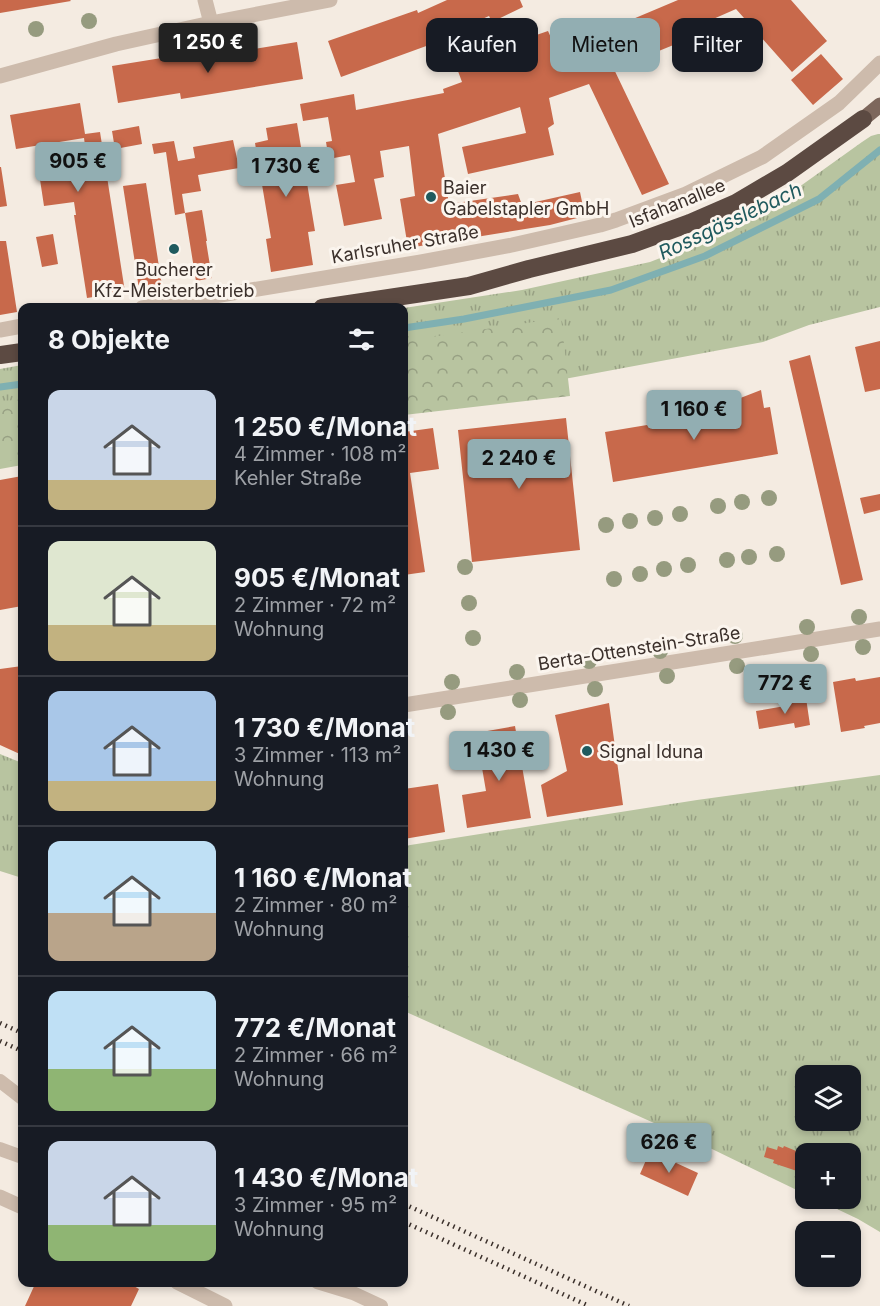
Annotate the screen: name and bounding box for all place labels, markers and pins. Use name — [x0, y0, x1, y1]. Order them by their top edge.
pin: 1 250 € — [153, 23, 263, 74]
pin: 905 € — [36, 142, 120, 193]
pin: 1 730 € — [231, 147, 341, 198]
place label: Baier Gabelstapler GmbH — [443, 177, 609, 219]
marker: Baier Gabelstapler GmbH — [424, 190, 438, 204]
marker: Bucherer Kfz-Meisterbetrieb — [167, 242, 181, 256]
place label: Bucherer Kfz-Meisterbetrieb — [93, 259, 255, 301]
pin: 1 160 € — [639, 390, 749, 441]
pin: 2 240 € — [464, 439, 574, 490]
pin: 772 € — [743, 664, 827, 715]
pin: 1 430 € — [444, 731, 554, 782]
place label: Signal Iduna — [599, 741, 703, 762]
marker: Signal Iduna — [580, 744, 594, 758]
pin: 626 € — [627, 1123, 711, 1174]

